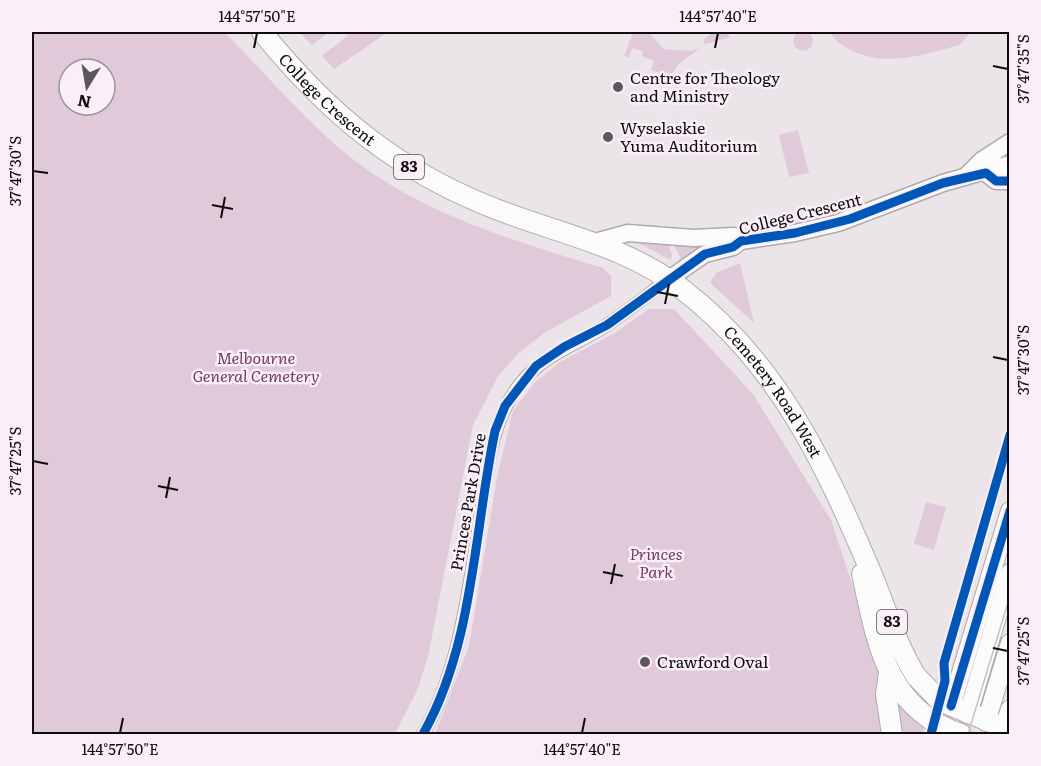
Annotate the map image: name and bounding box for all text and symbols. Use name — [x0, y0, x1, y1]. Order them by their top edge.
text: 144°57'50"E — [219, 4, 295, 27]
text: 144°57'40"E — [679, 4, 757, 27]
text: 37°47'35"S — [1011, 34, 1034, 104]
street label: College Crescent — [274, 47, 382, 151]
north arrow — [57, 57, 117, 117]
place label: Centre for Theology and Ministry — [630, 65, 781, 107]
marker: Centre for Theology and Ministry — [611, 80, 625, 94]
text: N — [75, 90, 93, 116]
place label: Wyselaskie Yuma Auditorium — [620, 115, 758, 157]
marker: Wyselaskie Yuma Auditorium — [601, 130, 615, 144]
text: 37°47'30"S — [3, 136, 26, 206]
road number: 83 — [394, 155, 424, 179]
street label: College Crescent — [736, 186, 864, 240]
street label: Cemetery Road West — [719, 320, 829, 462]
text: 37°47'30"S — [1011, 325, 1034, 395]
park label: Melbourne General Cemetery — [193, 345, 320, 387]
text: 37°47'25"S — [3, 426, 26, 496]
street label: Princes Park Drive — [443, 431, 491, 573]
park label: Princes Park — [629, 541, 683, 583]
road number: 83 — [877, 610, 907, 634]
text: 37°47'25"S — [1011, 616, 1034, 686]
place label: Crawford Oval — [657, 649, 768, 673]
marker: Crawford Oval — [638, 655, 652, 669]
text: 144°57'50"E — [82, 737, 158, 760]
text: 144°57'40"E — [543, 737, 621, 760]

